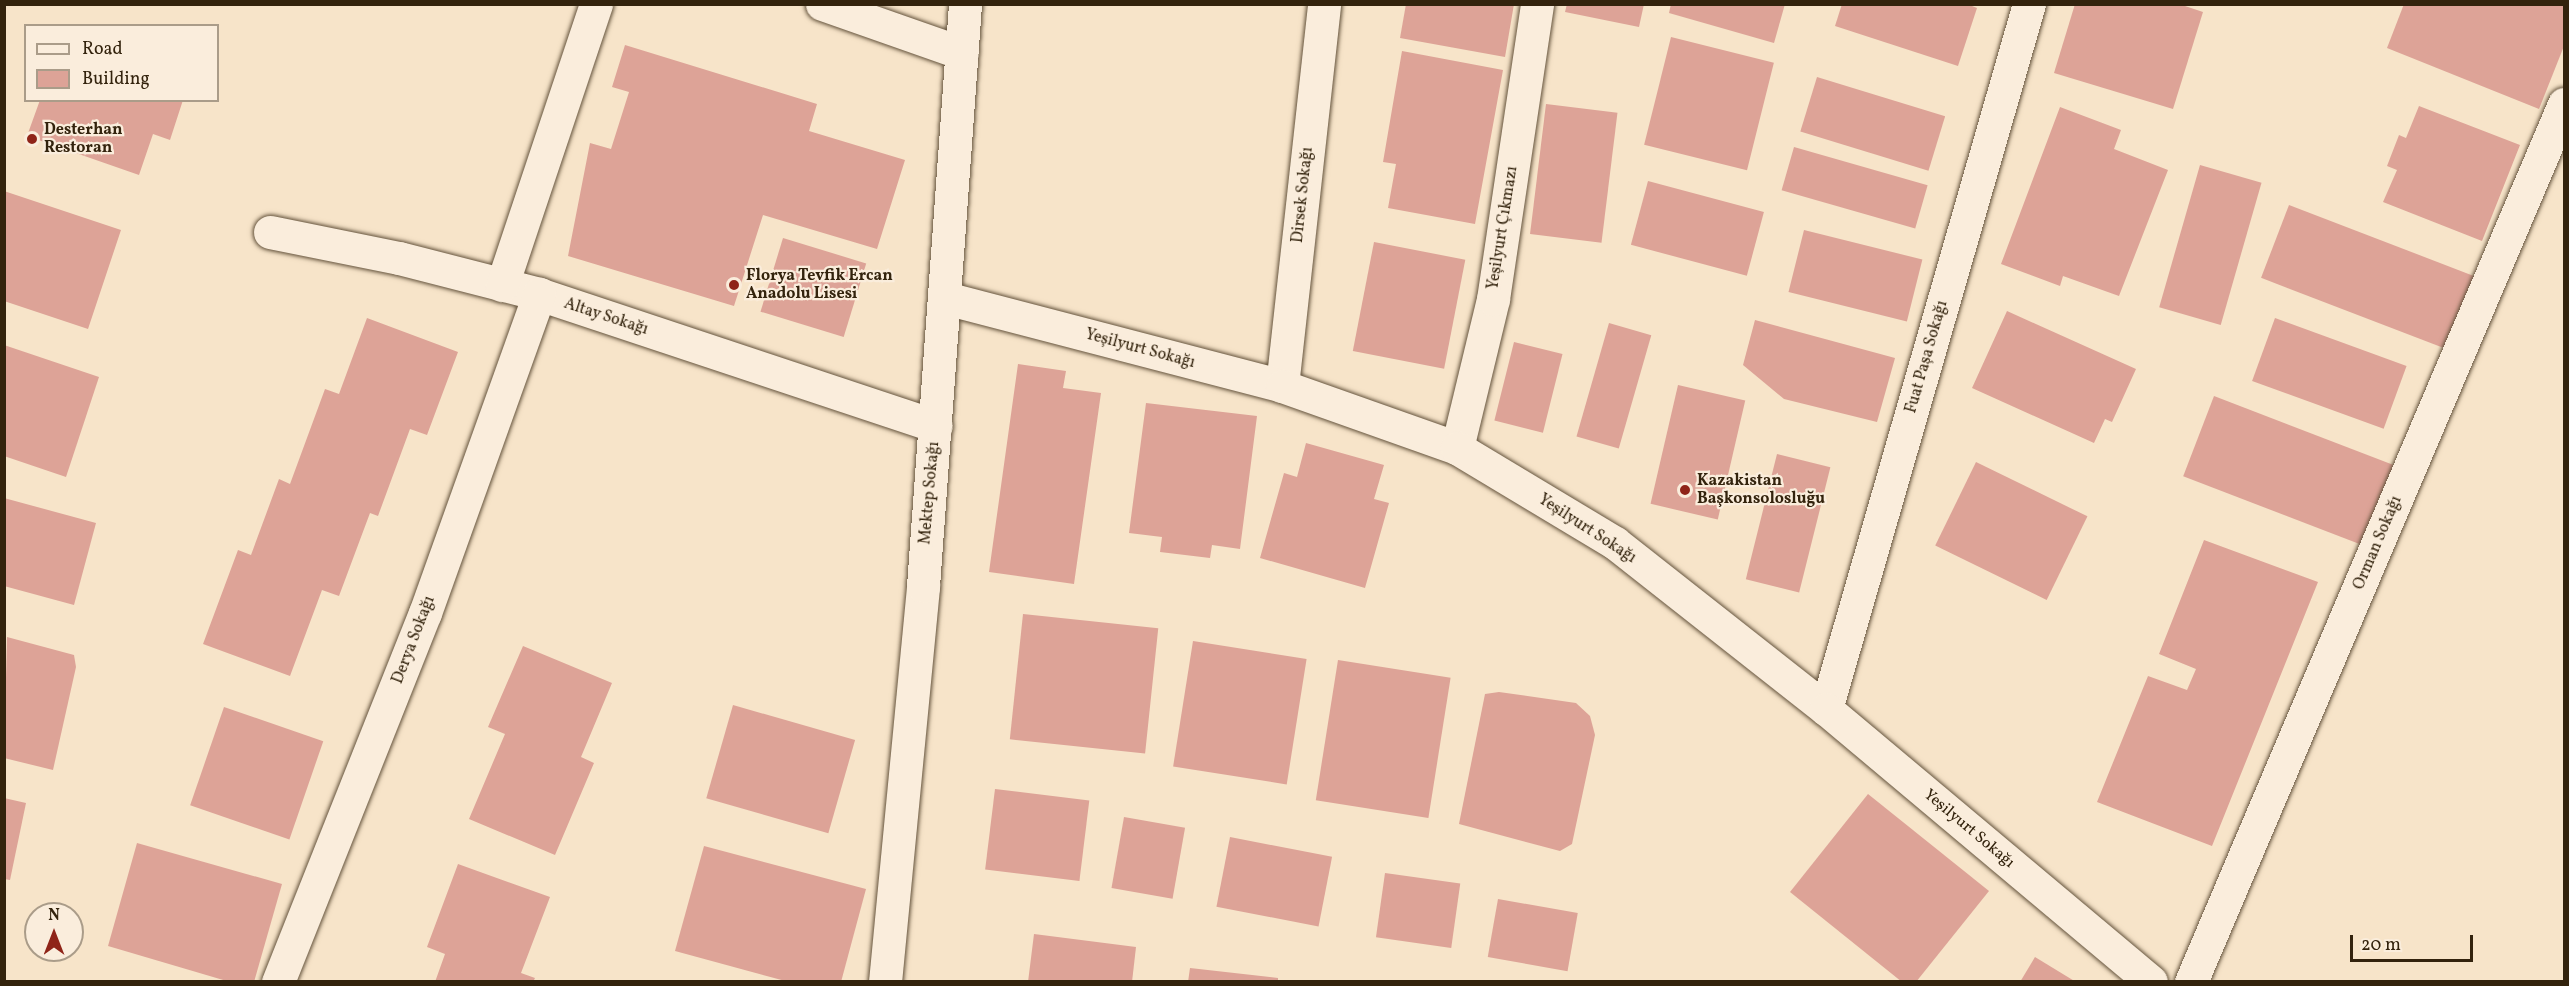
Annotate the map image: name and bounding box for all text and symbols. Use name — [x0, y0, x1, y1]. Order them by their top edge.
legend — [24, 24, 219, 102]
text: Road — [82, 37, 123, 62]
text: Building — [82, 67, 150, 92]
place label: Desterhan Restoran — [44, 120, 123, 158]
marker: Desterhan Restoran — [25, 132, 39, 146]
street label: Dirsek Sokağı — [1288, 146, 1318, 244]
street label: Yeşilyurt Çıkmazı — [1484, 165, 1522, 291]
place label: Florya Tevfik Ercan Anadolu Lisesi — [746, 266, 893, 304]
marker: Florya Tevfik Ercan Anadolu Lisesi — [727, 278, 741, 292]
street label: Altay Sokağı — [561, 294, 651, 340]
street label: Fuat Paşa Sokağı — [1902, 299, 1952, 415]
street label: Yeşilyurt Sokağı — [1083, 325, 1197, 373]
street label: Mektep Sokağı — [916, 441, 944, 545]
place label: Kazakistan Başkonsolosluğu — [1697, 471, 1825, 509]
marker: Kazakistan Başkonsolosluğu — [1678, 483, 1692, 497]
street label: Yeşilyurt Sokağı — [1534, 490, 1640, 568]
street label: Orman Sokağı — [2350, 493, 2406, 593]
street label: Derya Sokağı — [388, 593, 440, 687]
street label: Yeşilyurt Sokağı — [1920, 785, 2018, 873]
north arrow — [24, 902, 84, 962]
text: N — [48, 905, 60, 927]
scale bar — [2353, 923, 2476, 961]
text: 20 m — [2361, 933, 2401, 958]

